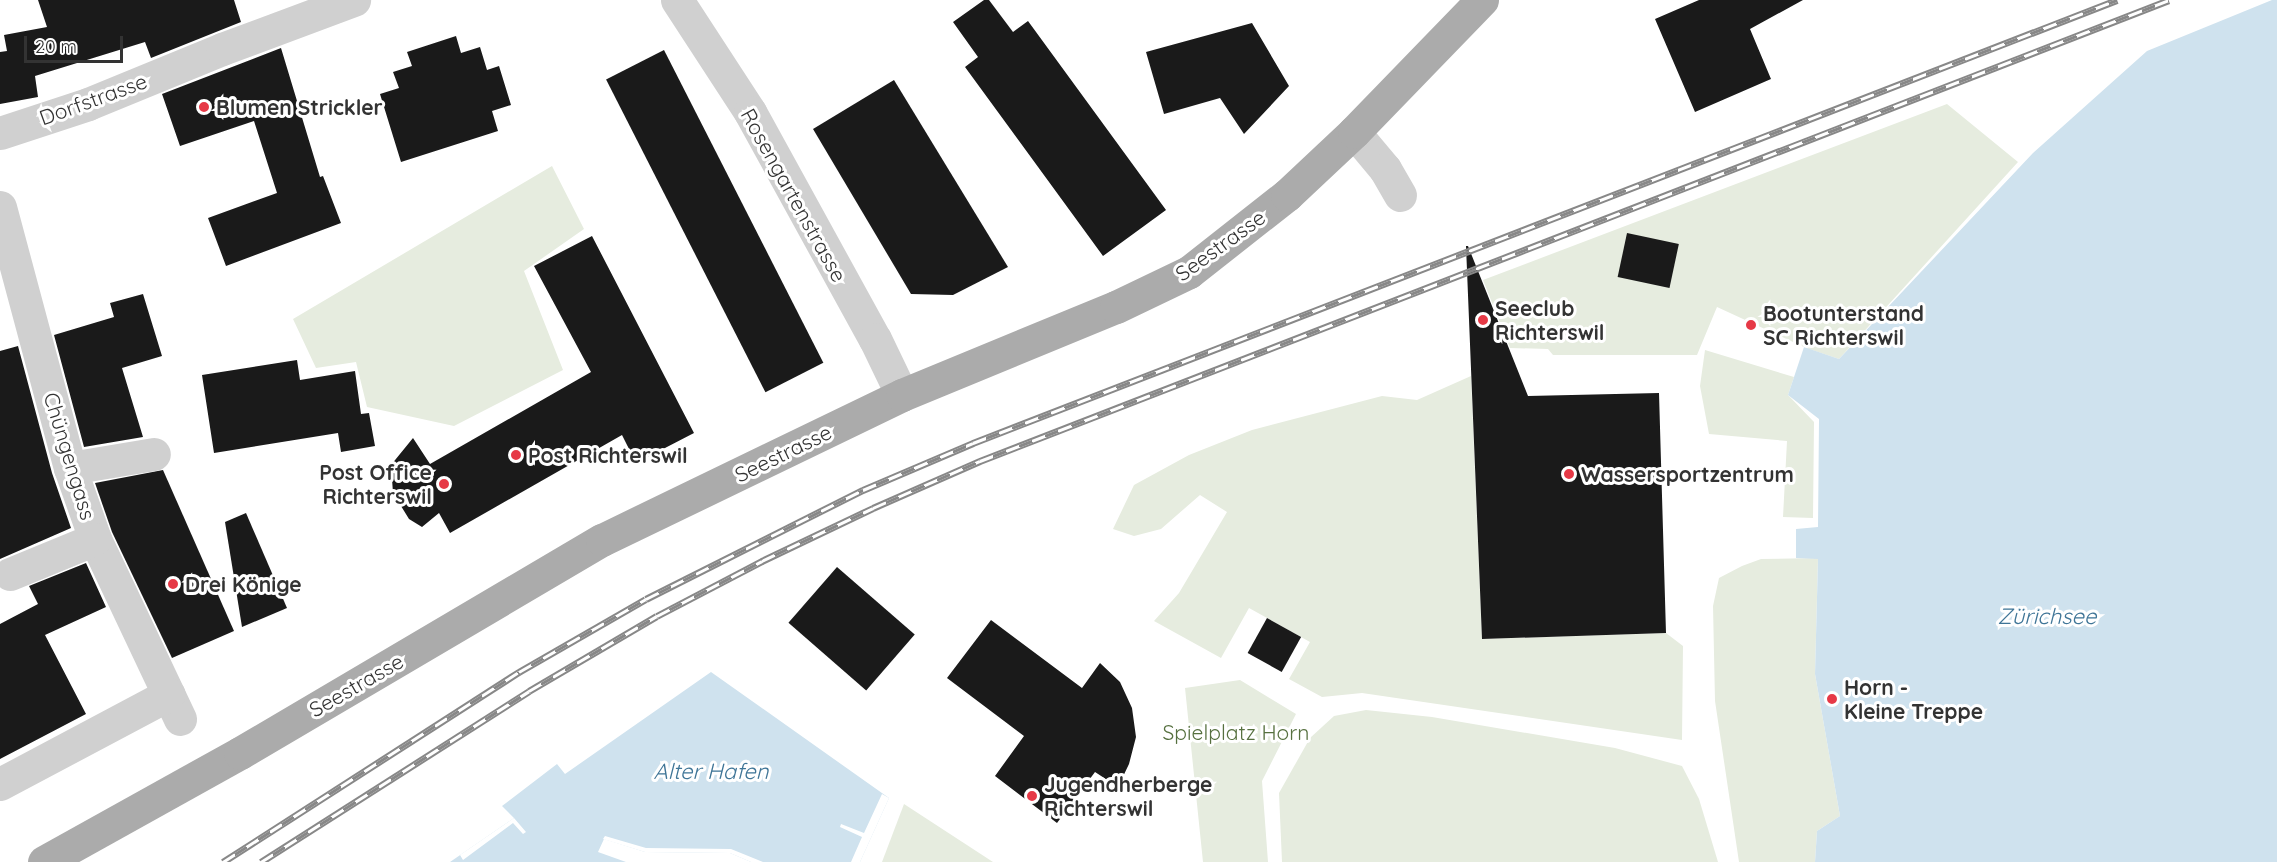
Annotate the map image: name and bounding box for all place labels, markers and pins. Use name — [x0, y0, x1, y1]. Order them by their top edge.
place label: Blumen Strickler — [216, 94, 383, 120]
marker: Blumen Strickler — [197, 100, 211, 114]
place label: Seeclub Richterswil — [1495, 295, 1604, 345]
place label: Bootunterstand SC Richterswil — [1763, 300, 1924, 350]
marker: Seeclub Richterswil — [1476, 313, 1490, 327]
marker: Bootunterstand SC Richterswil — [1744, 318, 1758, 332]
place label: Post Richterswil — [528, 442, 688, 468]
marker: Post Richterswil — [509, 448, 523, 462]
place label: Post Office Richterswil — [319, 459, 432, 509]
place label: Wassersportzentrum — [1581, 461, 1794, 487]
marker: Wassersportzentrum — [1562, 467, 1576, 481]
marker: Post Office Richterswil — [437, 477, 451, 491]
place label: Drei Könige — [185, 571, 302, 597]
marker: Drei Könige — [166, 577, 180, 591]
place label: Horn - Kleine Treppe — [1844, 674, 1983, 724]
marker: Horn - Kleine Treppe — [1825, 692, 1839, 706]
place label: Jugendherberge Richterswil — [1044, 771, 1212, 821]
marker: Jugendherberge Richterswil — [1025, 789, 1039, 803]

